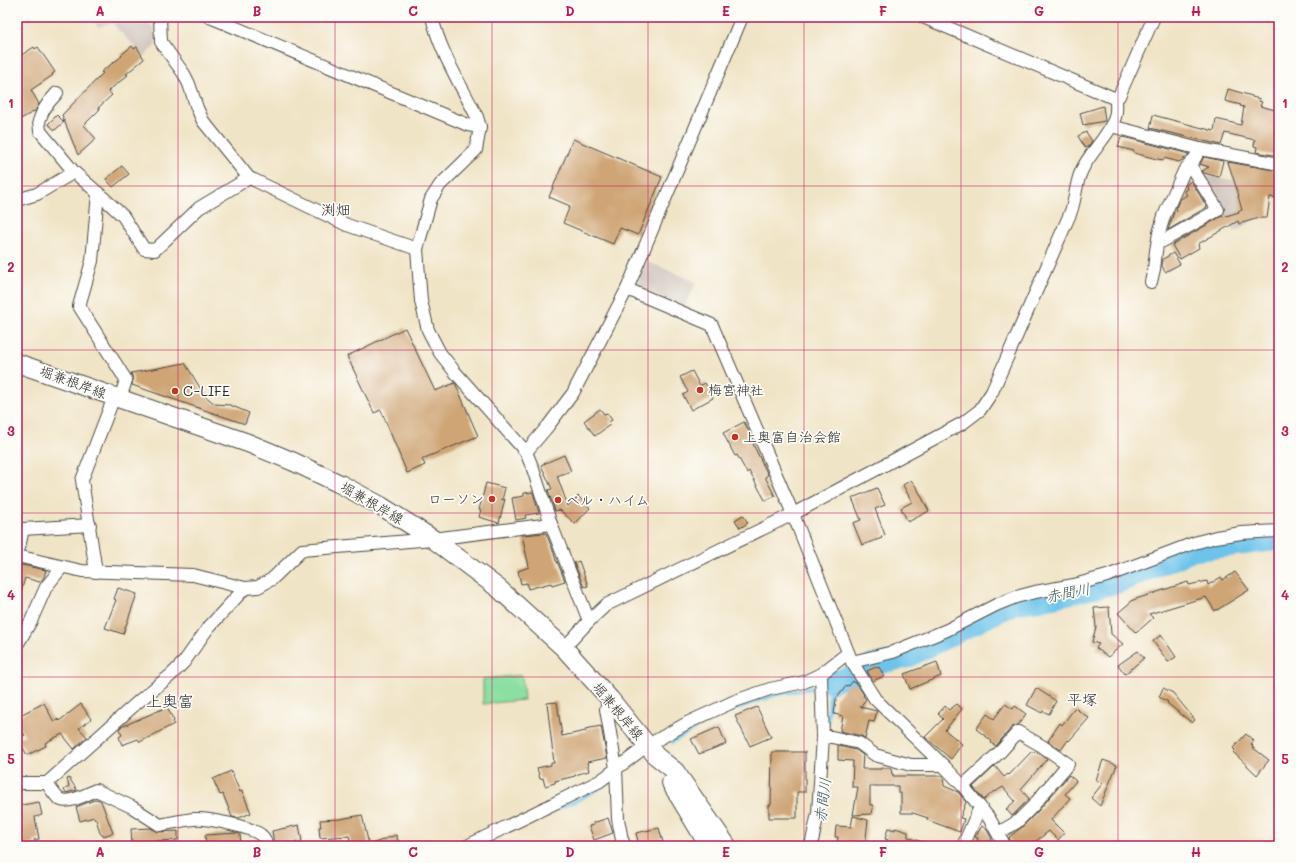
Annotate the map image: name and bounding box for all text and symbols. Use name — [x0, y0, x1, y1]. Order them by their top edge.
text: A — [95, 2, 105, 19]
text: B — [253, 2, 262, 19]
text: C — [408, 2, 418, 19]
text: D — [565, 2, 575, 19]
text: E — [722, 2, 730, 19]
text: F — [879, 2, 887, 19]
text: G — [1034, 2, 1044, 19]
text: H — [1191, 2, 1201, 19]
text: 1 — [8, 94, 14, 111]
text: 1 — [1282, 94, 1288, 111]
district label: 渕畑 — [321, 199, 351, 219]
text: 2 — [7, 258, 15, 275]
text: 2 — [1281, 258, 1289, 275]
street label: 堀兼根岸線 — [37, 361, 109, 402]
place label: 梅宮神社 — [708, 380, 764, 399]
place label: C−LIFE — [183, 381, 230, 400]
marker: 梅宮神社 — [695, 385, 705, 395]
marker: C−LIFE — [170, 386, 180, 396]
text: 3 — [7, 422, 15, 439]
text: 3 — [1281, 422, 1289, 439]
place label: 上奥富自治会館 — [743, 427, 841, 446]
marker: 上奥富自治会館 — [730, 432, 740, 442]
street label: 堀兼根岸線 — [337, 477, 407, 528]
place label: ローソン — [428, 489, 484, 508]
place label: ベル・ハイム — [566, 490, 649, 509]
marker: ローソン — [487, 494, 497, 504]
marker: ベル・ハイム — [553, 495, 563, 505]
water label: 赤間川 — [1044, 578, 1092, 606]
text: 4 — [7, 586, 15, 603]
text: 4 — [1281, 586, 1289, 603]
street label: 堀兼根岸線 — [589, 678, 648, 744]
district label: 平塚 — [1067, 689, 1097, 709]
district label: 上奥富 — [146, 690, 194, 711]
text: 5 — [7, 750, 15, 767]
text: 5 — [1281, 750, 1289, 767]
water label: 赤間川 — [809, 776, 835, 823]
text: A — [95, 843, 105, 860]
text: B — [253, 843, 262, 860]
text: C — [408, 843, 418, 860]
text: D — [565, 843, 575, 860]
text: E — [722, 843, 730, 860]
text: F — [879, 843, 887, 860]
text: G — [1034, 843, 1044, 860]
text: H — [1191, 843, 1201, 860]

